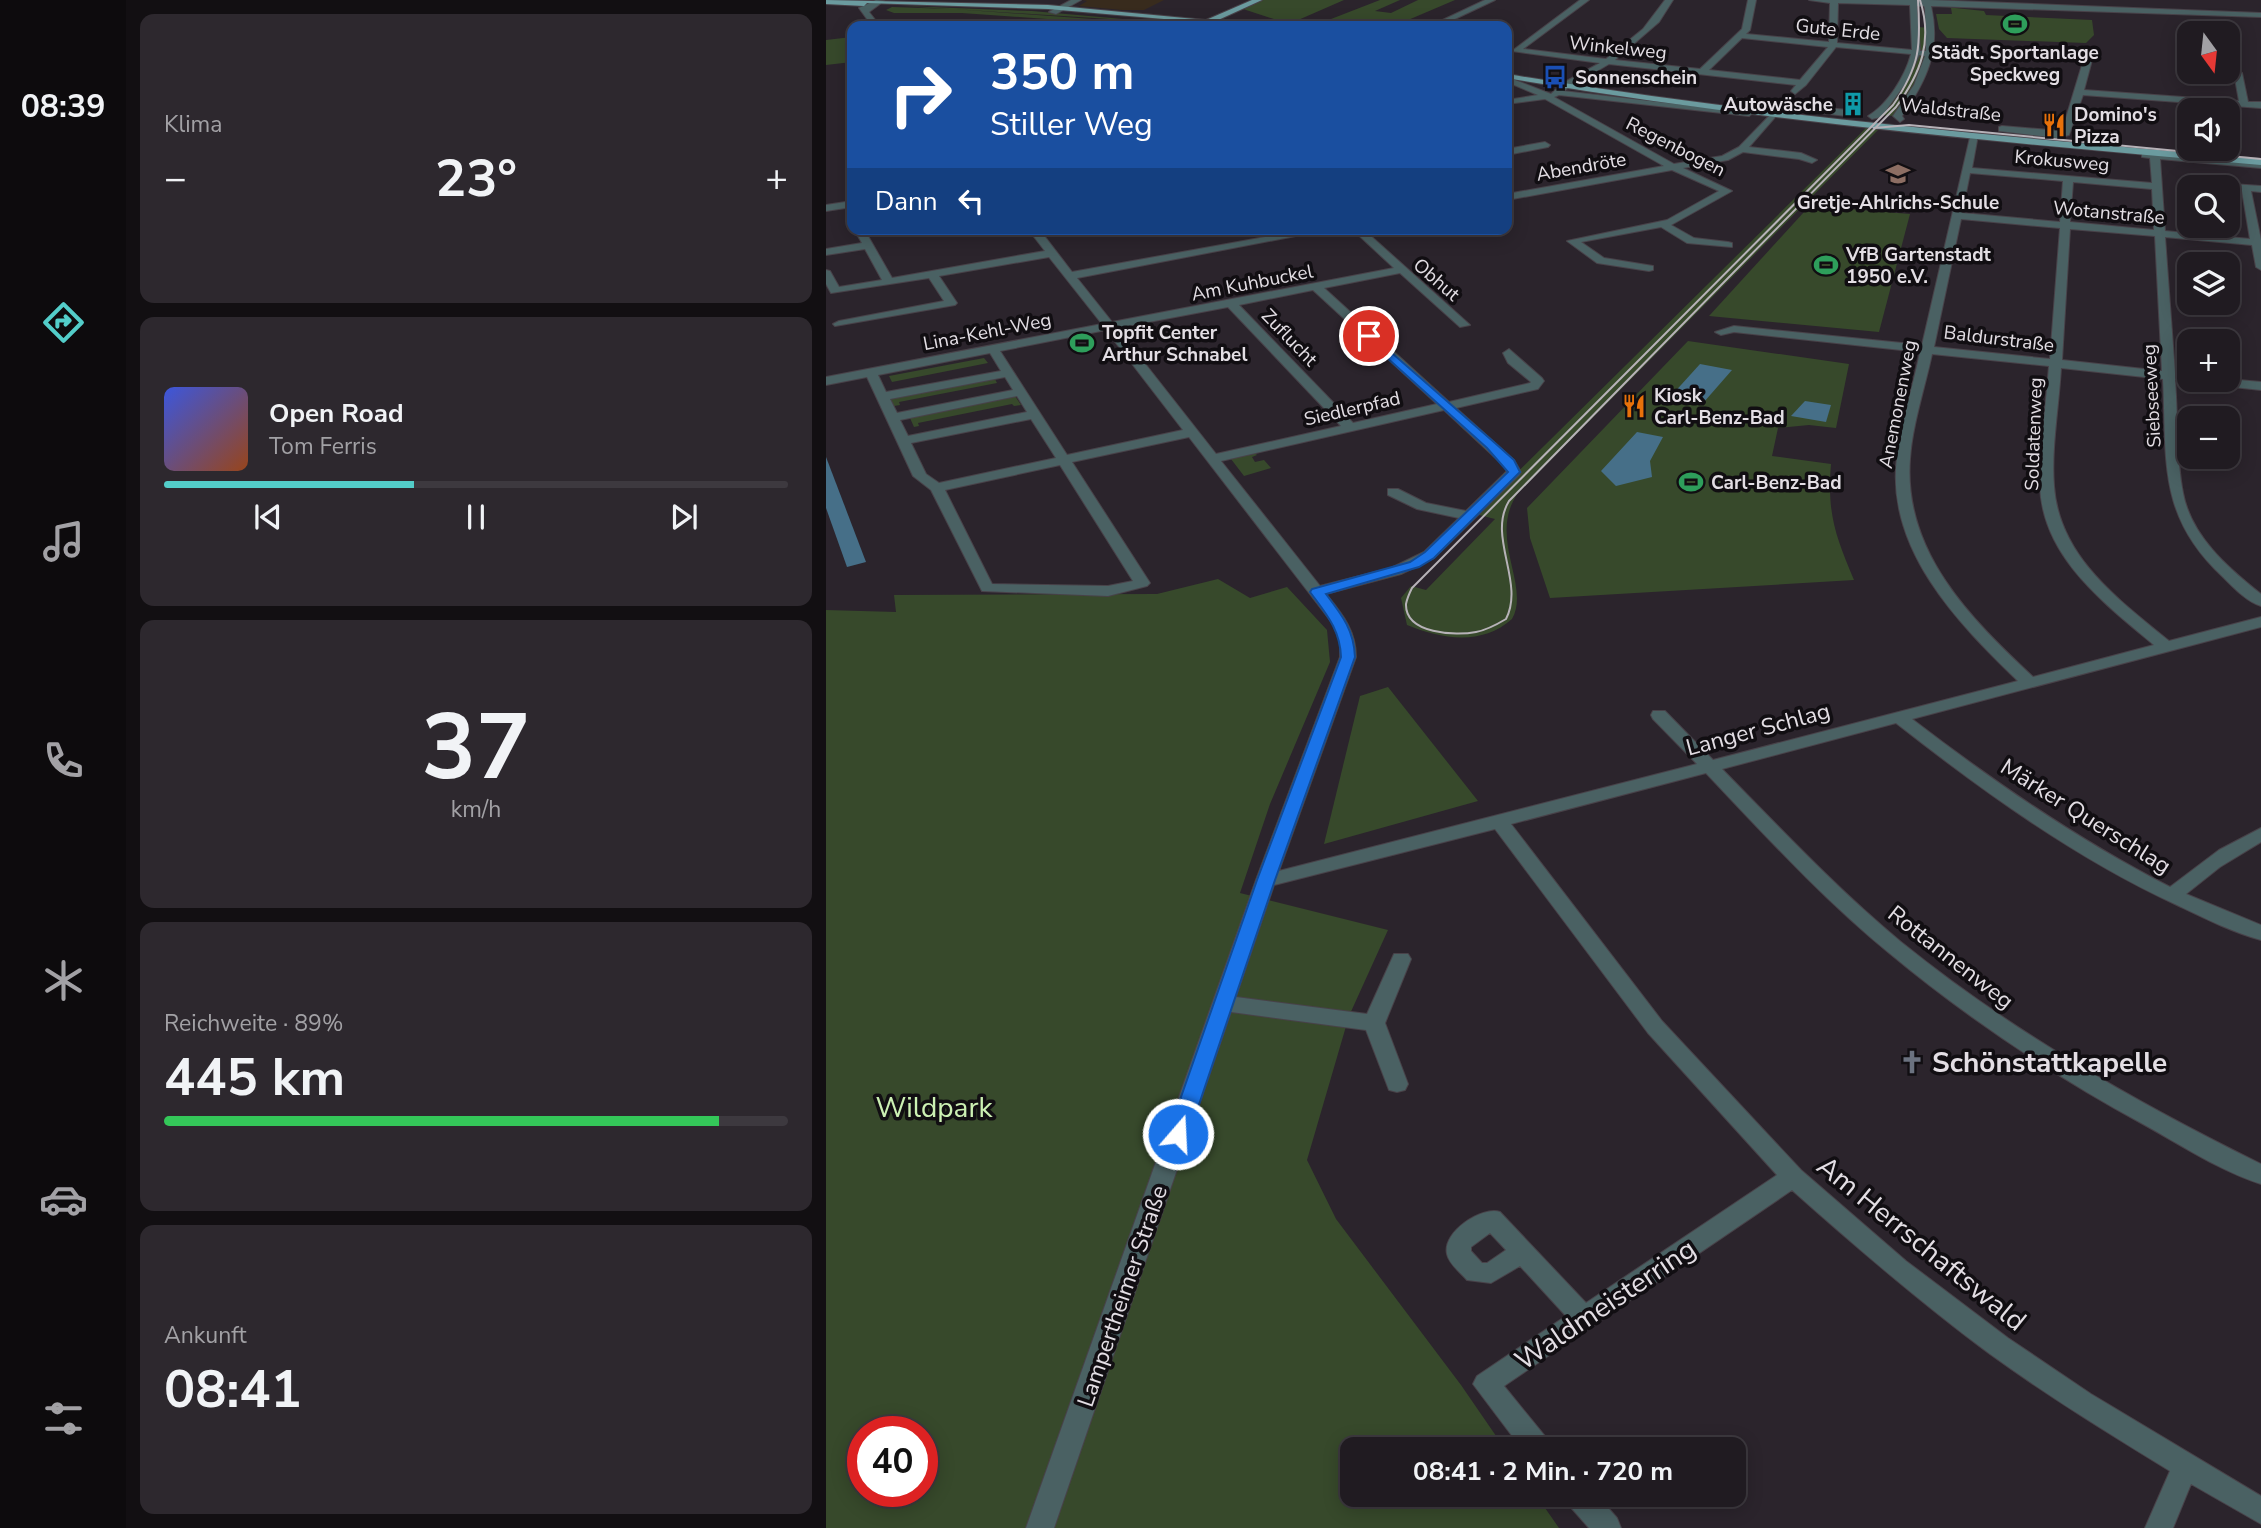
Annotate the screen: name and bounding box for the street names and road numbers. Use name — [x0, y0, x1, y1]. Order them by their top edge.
street label: Gute Erde — [1794, 13, 1881, 47]
street label: Winkelweg — [1568, 30, 1668, 66]
street label: Waldstraße — [1899, 92, 2002, 128]
street label: Regenbogen — [1621, 111, 1730, 183]
street label: Krokusweg — [2013, 144, 2111, 178]
street label: Abendröte — [1534, 146, 1628, 188]
street label: Wotanstraße — [2052, 195, 2166, 231]
street label: Obhut — [1408, 252, 1465, 307]
street label: Am Kuhbuckel — [1189, 258, 1316, 308]
street label: Zuflucht — [1255, 303, 1323, 372]
street label: Lina-Kehl-Weg — [921, 307, 1053, 357]
street label: Baldurstraße — [1942, 319, 2056, 359]
street label: Anemonenweg — [1873, 338, 1923, 471]
street label: Siebseeweg — [2136, 344, 2168, 448]
street label: Soldatenweg — [2019, 377, 2049, 491]
street label: Siedlerpfad — [1302, 385, 1403, 433]
street label: Langer Schlag — [1683, 695, 1834, 764]
street label: Märker Querschlag — [1994, 751, 2177, 881]
street label: Rottannenweg — [1881, 898, 2020, 1016]
street label: Am Herrschaftswald — [1809, 1147, 2034, 1340]
street label: Lampertheimer Straße — [1070, 1181, 1175, 1411]
street label: Waldmeisterring — [1508, 1230, 1703, 1379]

